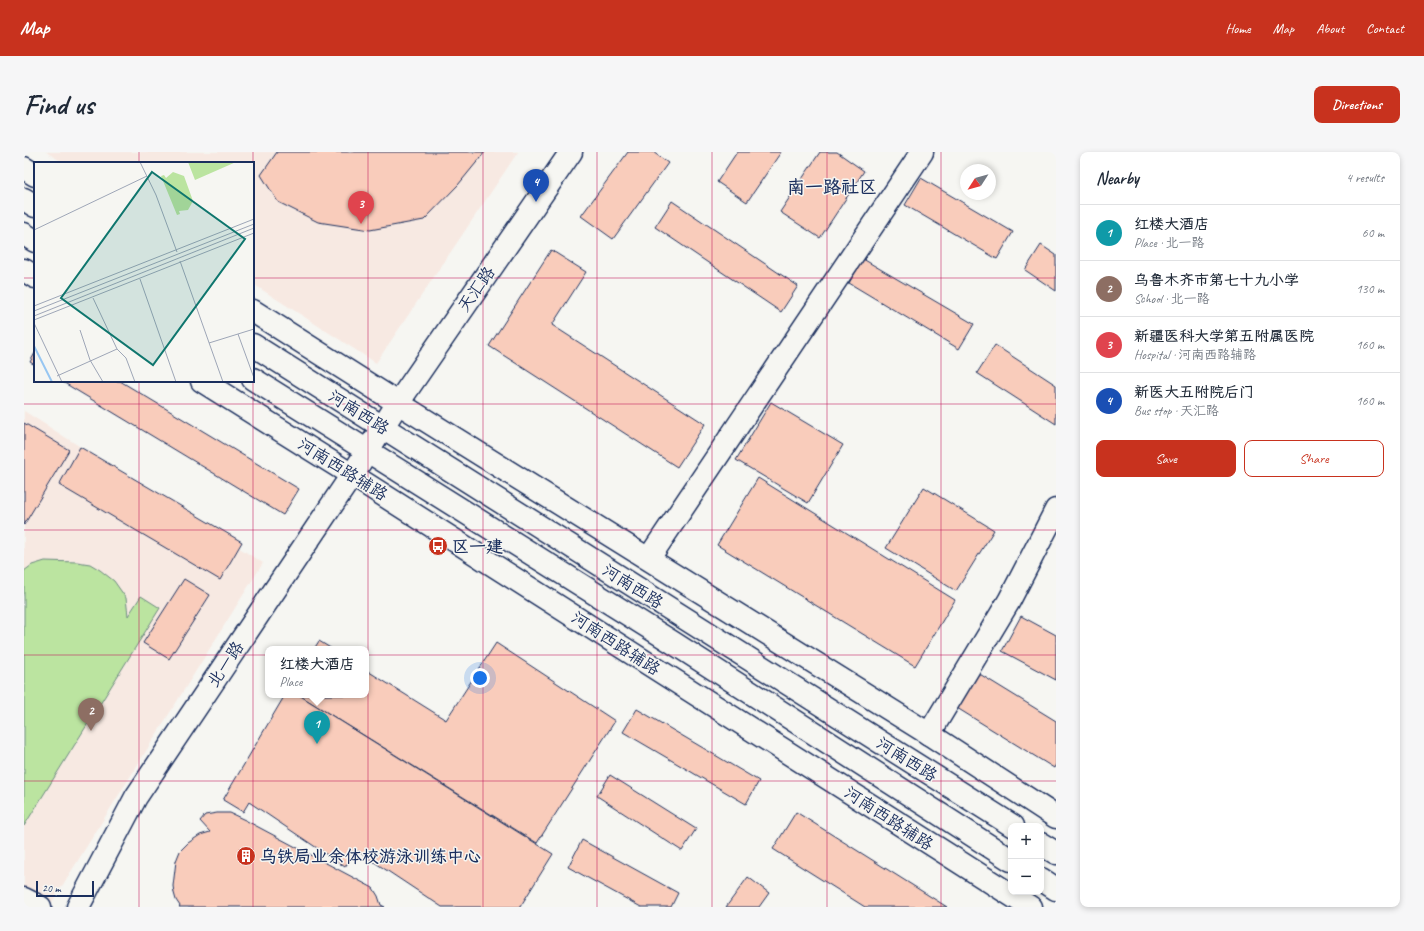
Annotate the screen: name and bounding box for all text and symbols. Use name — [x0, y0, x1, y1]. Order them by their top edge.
text: Map — [20, 16, 50, 40]
text: Home — [1225, 20, 1251, 37]
text: Map — [1273, 20, 1294, 37]
text: About — [1316, 20, 1344, 37]
text: Contact — [1366, 20, 1404, 37]
button: Directions — [1314, 86, 1400, 123]
text: Find us — [24, 87, 94, 122]
inset map — [34, 162, 254, 382]
north arrow — [960, 164, 996, 200]
text: Nearby — [1096, 168, 1139, 189]
pin: 4 — [523, 169, 549, 202]
text: 4 results — [1346, 170, 1384, 186]
district label: 南一路社区 — [787, 176, 877, 198]
pin: 3 — [348, 191, 374, 224]
text: 红楼大酒店 — [1134, 215, 1209, 234]
text: 1 — [1106, 225, 1112, 241]
text: 60 m — [1362, 225, 1384, 241]
text: Place · 北一路 — [1134, 235, 1205, 251]
street label: 天汇路 — [453, 262, 500, 316]
text: 乌鲁木齐市第七十九小学 — [1134, 271, 1299, 290]
text: 2 — [1106, 281, 1112, 297]
text: 130 m — [1356, 281, 1384, 297]
text: School · 北一路 — [1134, 291, 1210, 307]
text: 新疆医科大学第五附属医院 — [1134, 327, 1314, 346]
text: 3 — [1106, 337, 1112, 353]
text: 160 m — [1356, 337, 1384, 353]
text: Hospital · 河南西路辅路 — [1134, 347, 1256, 363]
text: 新医大五附院后门 — [1134, 383, 1254, 402]
street label: 河南西路 — [324, 386, 393, 439]
text: 4 — [1106, 393, 1112, 409]
text: 160 m — [1356, 393, 1384, 409]
text: Bus stop · 天汇路 — [1134, 403, 1219, 419]
street label: 河南西路辅路 — [294, 433, 392, 505]
button: Save — [1096, 440, 1236, 477]
button: Share — [1244, 440, 1384, 477]
bus stop icon: 区一建 — [427, 535, 449, 557]
place label: 区一建 — [452, 536, 503, 557]
street label: 河南西路 — [598, 560, 667, 613]
street label: 河南西路辅路 — [567, 607, 664, 680]
street label: 北一路 — [202, 637, 248, 691]
popup — [265, 646, 369, 698]
text: 红楼大酒店 — [279, 655, 355, 674]
your location — [470, 668, 490, 688]
text: Place — [279, 674, 302, 690]
pin: 2 — [78, 698, 104, 731]
pin: 1 — [304, 711, 330, 744]
street label: 河南西路 — [872, 733, 941, 786]
street label: 河南西路辅路 — [840, 782, 937, 855]
map controls — [1008, 823, 1044, 895]
button: + — [1008, 823, 1044, 859]
building icon: 乌铁局业余体校游泳训练中心 — [235, 845, 257, 867]
place label: 乌铁局业余体校游泳训练中心 — [260, 846, 481, 867]
button: − — [1008, 859, 1044, 895]
scale bar — [36, 879, 94, 898]
text: 20 m — [42, 881, 61, 895]

